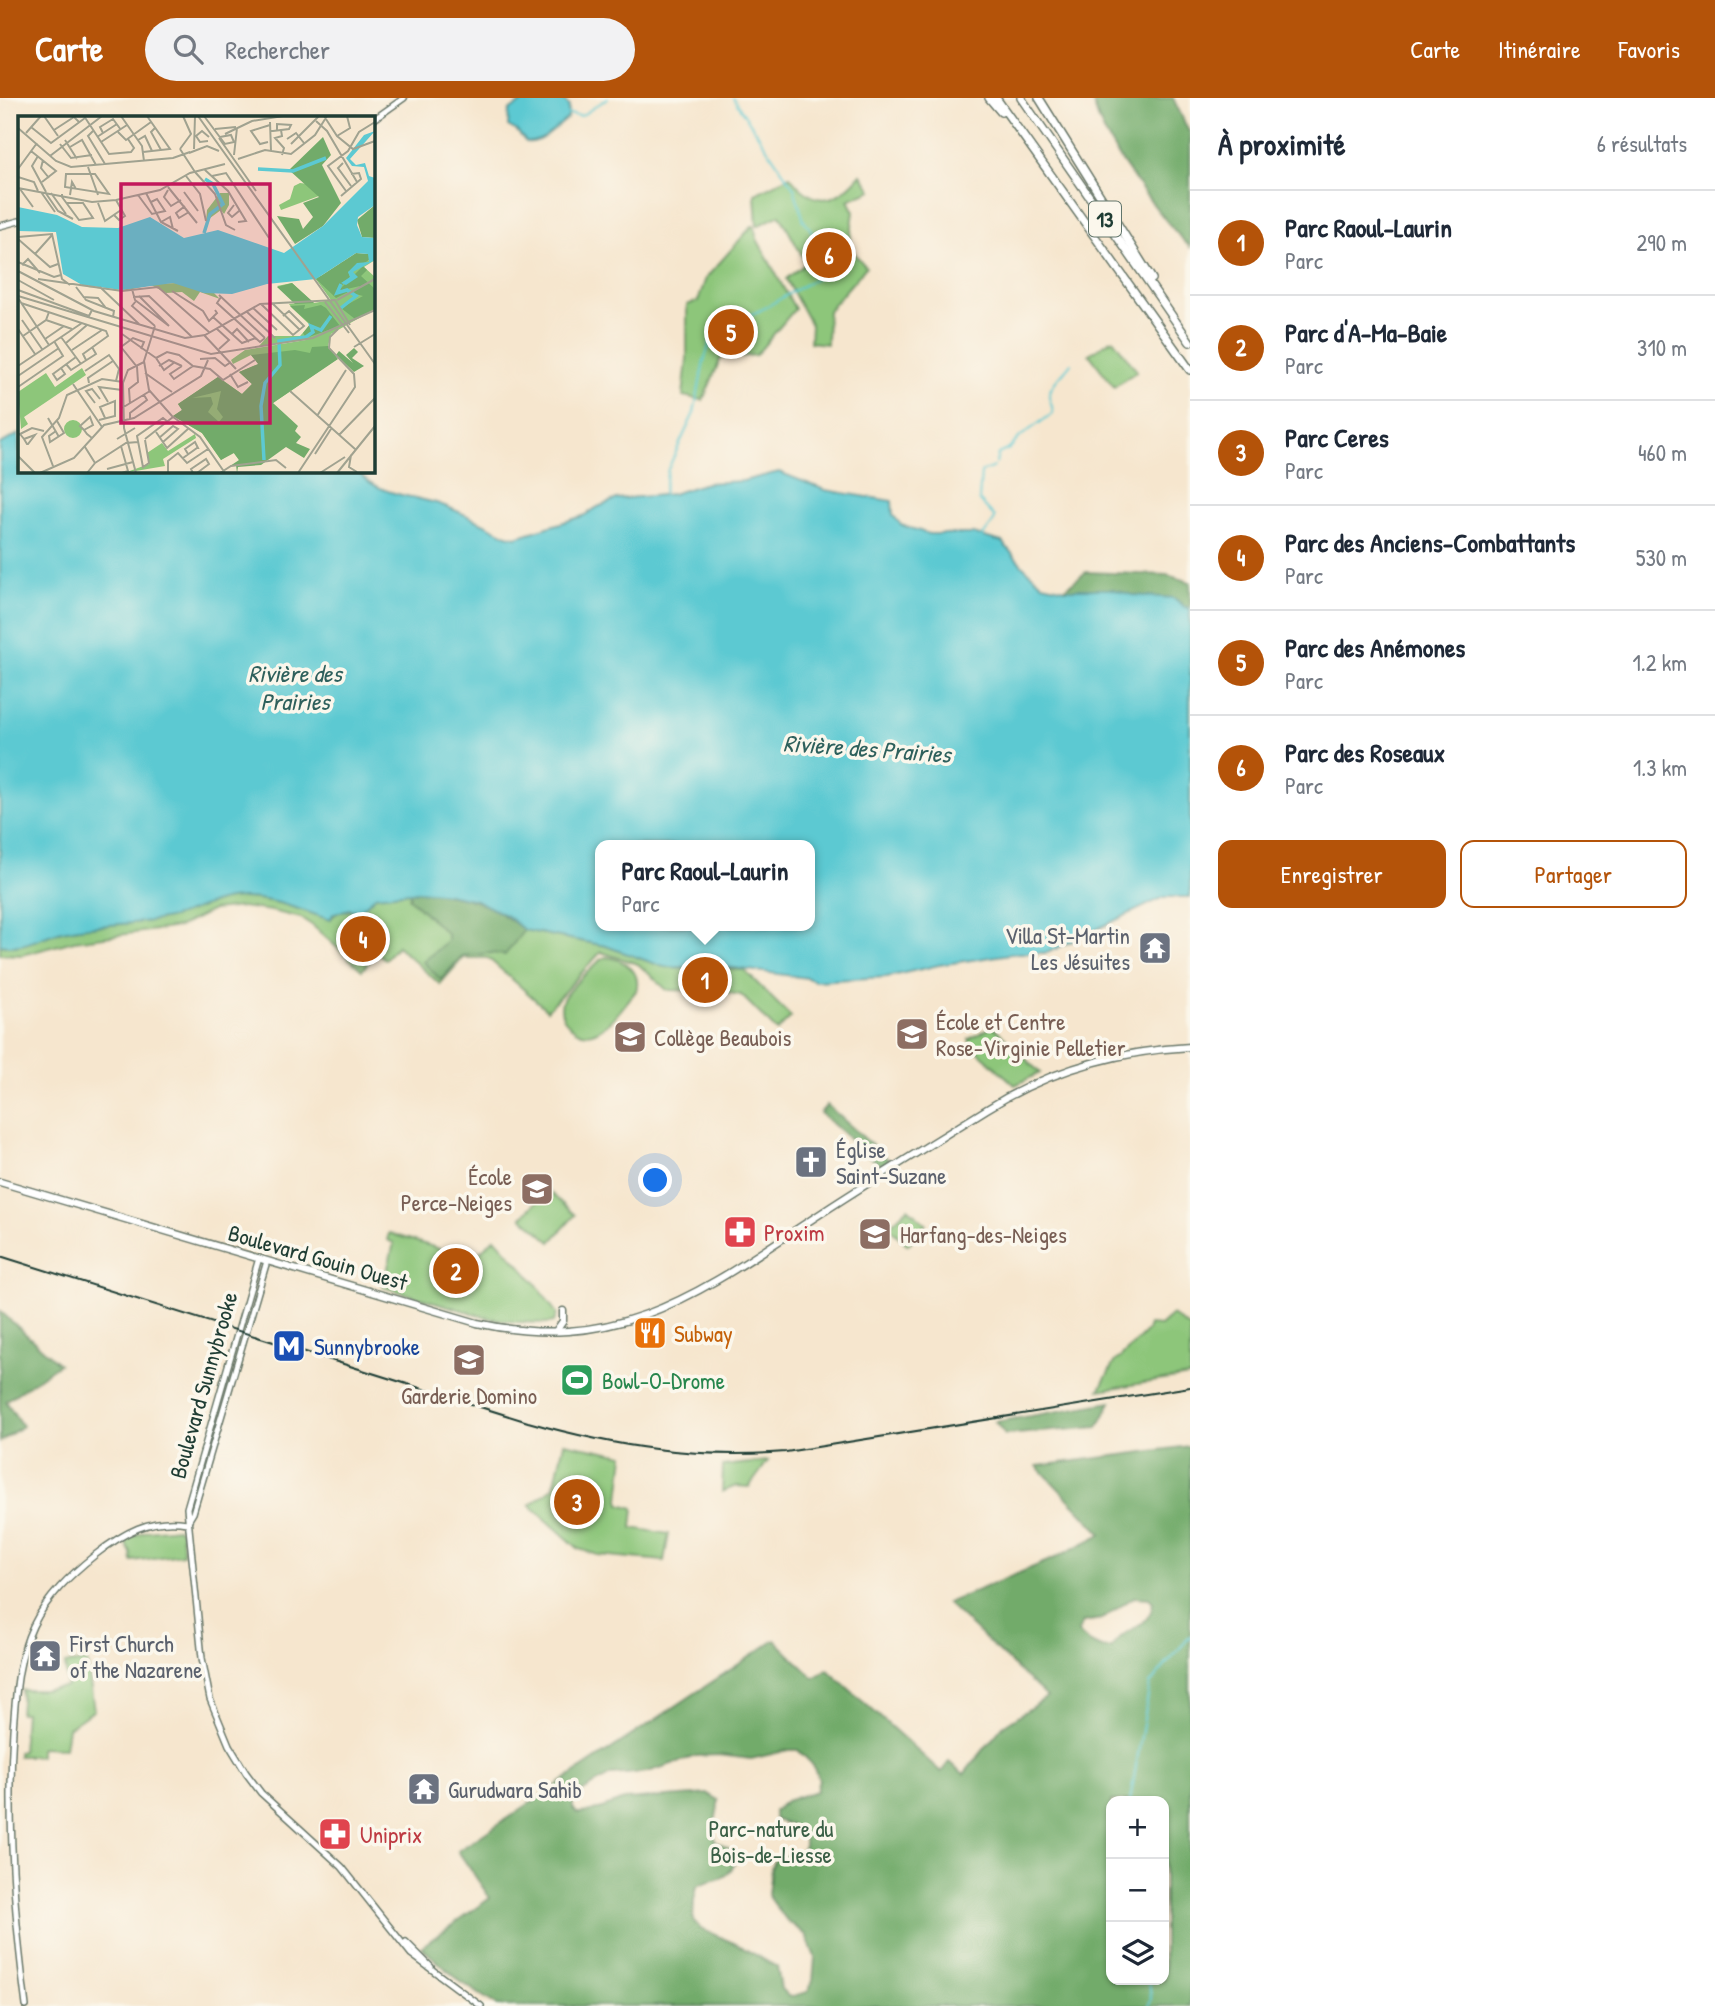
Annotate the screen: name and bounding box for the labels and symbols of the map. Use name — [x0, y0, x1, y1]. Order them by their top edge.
inset map — [18, 116, 374, 472]
road number: 13 — [1089, 202, 1121, 236]
pin: 6 — [806, 229, 852, 281]
pin: 5 — [708, 306, 754, 358]
water label: Rivière des Prairies — [248, 657, 344, 717]
water label: Rivière des Prairies — [782, 726, 955, 770]
pin: 4 — [340, 913, 386, 965]
place label: Villa St-Martin Les Jésuites — [1005, 920, 1130, 977]
temple icon: Villa St-Martin Les Jésuites — [1136, 929, 1174, 967]
pin: 1 — [682, 954, 728, 1006]
place label: École et Centre Rose-Virginie Pelletier — [936, 1006, 1126, 1063]
school or university icon: École et Centre Rose-Virginie Pelletier — [893, 1015, 931, 1053]
school or university icon: Collège Beaubois — [611, 1018, 649, 1056]
place label: Collège Beaubois — [654, 1022, 792, 1053]
place label: Église Saint-Suzane — [836, 1134, 947, 1191]
church icon: Église Saint-Suzane — [792, 1143, 830, 1181]
place label: École Perce-Neiges — [401, 1161, 512, 1218]
your location — [638, 1163, 672, 1197]
school or university icon: École Perce-Neiges — [518, 1170, 556, 1208]
pharmacy icon: Proxim — [721, 1213, 759, 1251]
school or university icon: Harfang-des-Neiges — [856, 1215, 894, 1253]
street label: Boulevard Gouin Ouest — [225, 1217, 412, 1298]
place label: Proxim — [764, 1217, 824, 1248]
place label: Harfang-des-Neiges — [900, 1219, 1067, 1250]
pin: 2 — [433, 1245, 479, 1297]
street label: Boulevard Sunnybrooke — [162, 1288, 244, 1482]
restaurant icon: Subway — [631, 1314, 669, 1352]
place label: Subway — [674, 1318, 733, 1349]
metro station icon: Sunnybrooke — [270, 1327, 308, 1365]
place label: Sunnybrooke — [314, 1331, 420, 1362]
school or university icon: Garderie Domino — [450, 1341, 488, 1379]
sports icon: Bowl-O-Drome — [558, 1361, 596, 1399]
place label: Bowl-O-Drome — [602, 1365, 725, 1396]
place label: Garderie Domino — [401, 1380, 537, 1411]
pin: 3 — [554, 1476, 600, 1528]
place label: First Church of the Nazarene — [69, 1628, 203, 1685]
temple icon: First Church of the Nazarene — [26, 1637, 64, 1675]
temple icon: Gurudwara Sahib — [405, 1770, 443, 1808]
place label: Gurudwara Sahib — [448, 1774, 582, 1805]
park label: Parc-nature du Bois-de-Liesse — [708, 1813, 834, 1870]
pharmacy icon: Uniprix — [316, 1815, 354, 1853]
place label: Uniprix — [360, 1819, 422, 1850]

